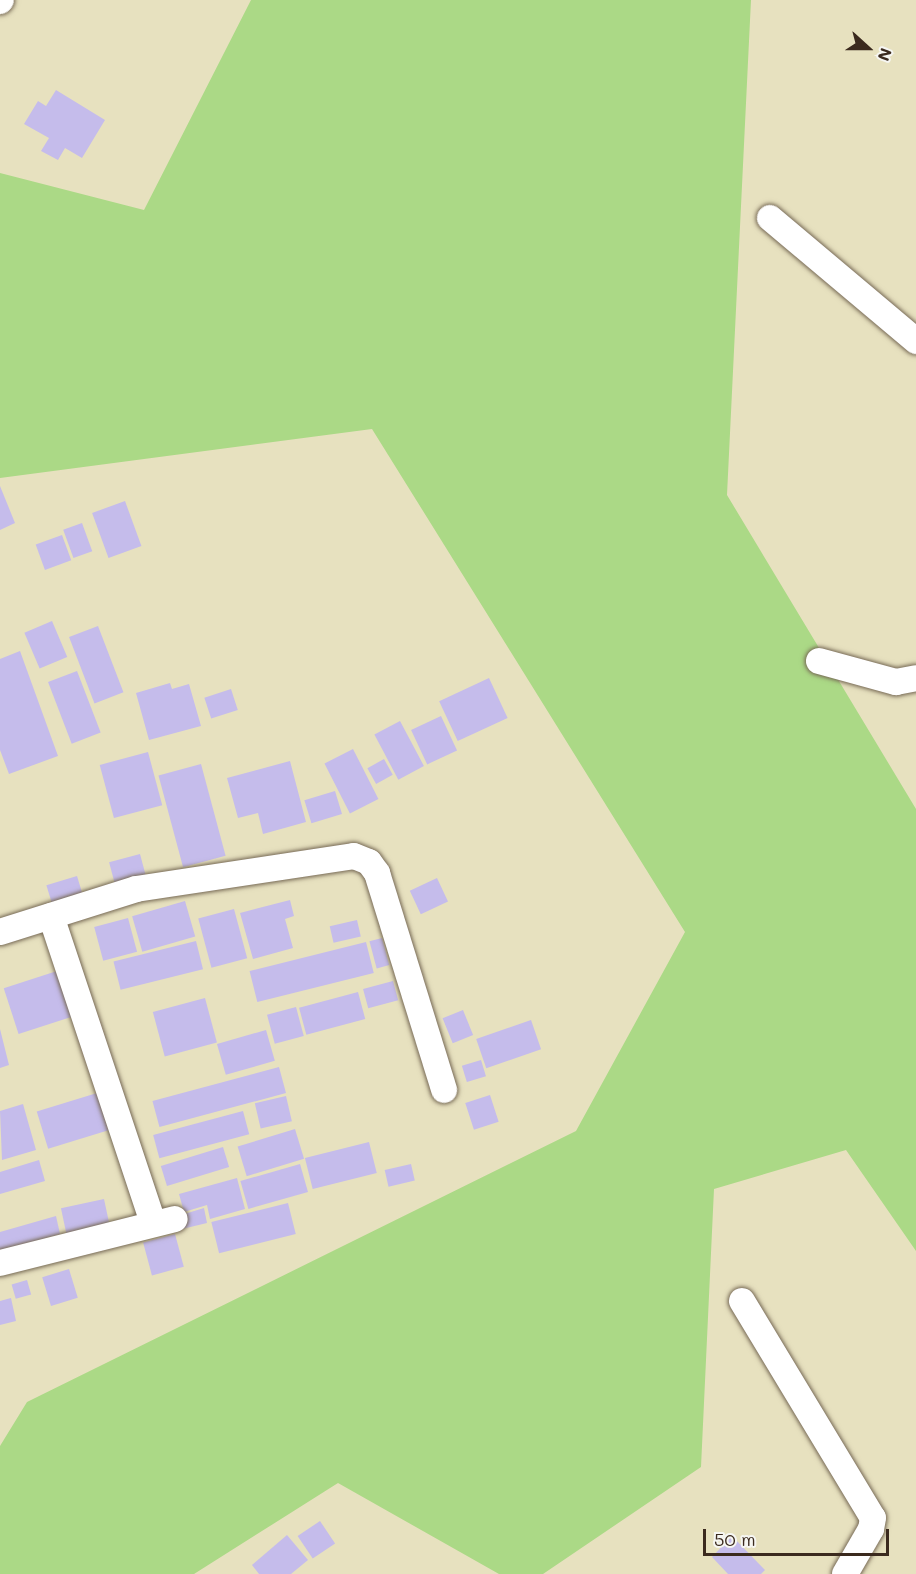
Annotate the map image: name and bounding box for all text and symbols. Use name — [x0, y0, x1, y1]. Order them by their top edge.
north arrow — [838, 18, 898, 78]
text: N — [873, 45, 897, 64]
scale bar — [706, 1517, 892, 1555]
text: 50 m — [714, 1527, 756, 1551]

